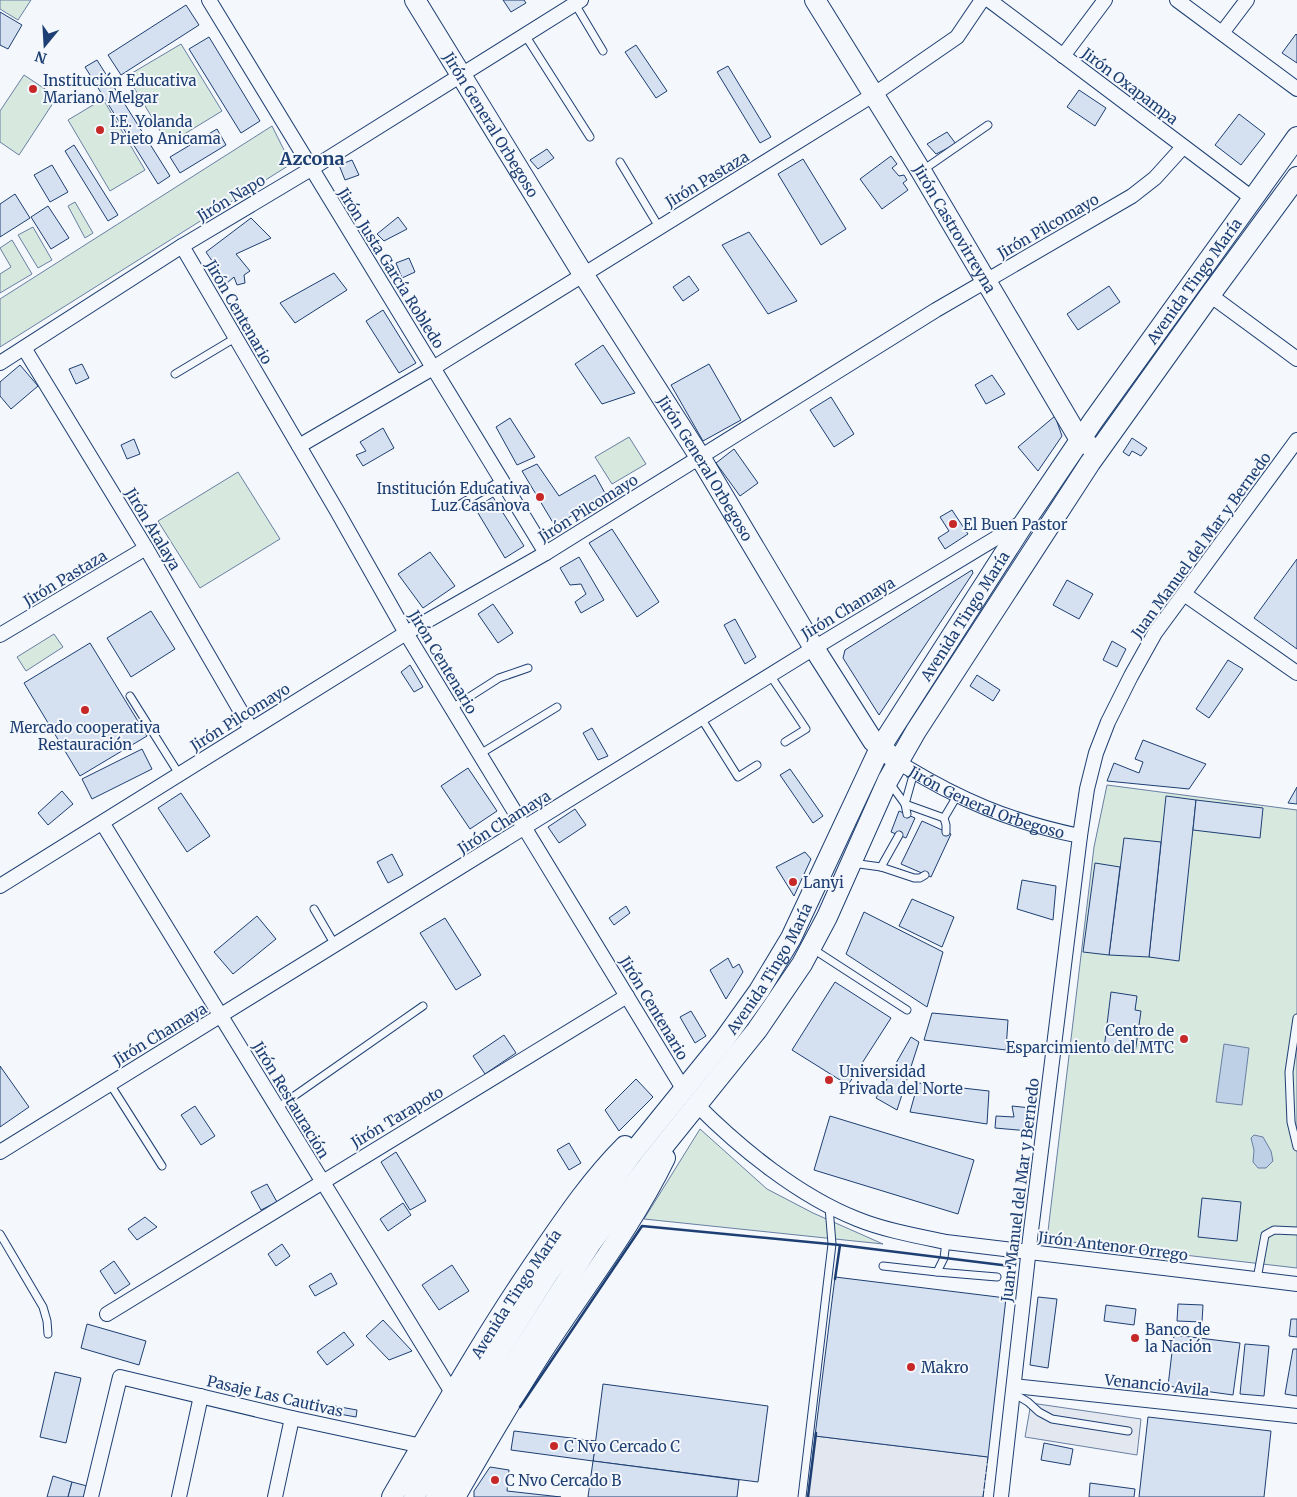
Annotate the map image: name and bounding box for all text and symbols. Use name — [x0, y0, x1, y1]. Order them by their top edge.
north arrow — [20, 20, 70, 70]
street label: Jirón Oxapampa — [1077, 43, 1182, 128]
text: N — [33, 47, 49, 68]
street label: Jirón General Orbegoso — [439, 47, 543, 201]
place label: Institución Educativa Mariano Melgar — [43, 71, 197, 107]
marker: Institución Educativa Mariano Melgar — [27, 83, 39, 95]
place label: I.E. Yolanda Prieto Anicama — [110, 112, 221, 148]
marker: I.E. Yolanda Prieto Anicama — [94, 124, 106, 136]
district label: Azcona — [278, 147, 345, 170]
street label: Jirón Pastaza — [661, 147, 752, 212]
street label: Jirón Castrovirreyna — [909, 160, 1000, 296]
street label: Jirón Napo — [193, 170, 269, 226]
street label: Jirón Justa García Robledo — [333, 183, 448, 352]
street label: Jirón Pilcomayo — [993, 189, 1102, 263]
street label: Avenida Tingo María — [1142, 214, 1245, 348]
street label: Jirón Centenario — [201, 256, 277, 368]
street label: Jirón General Orbegoso — [653, 391, 757, 544]
street label: Juan Manuel del Mar y Bernedo — [1126, 448, 1275, 643]
street label: Jirón Pilcomayo — [534, 470, 642, 547]
place label: Institución Educativa Luz Casanova — [376, 479, 530, 515]
street label: Jirón Atalaya — [121, 484, 185, 573]
marker: Institución Educativa Luz Casanova — [534, 491, 546, 503]
place label: El Buen Pastor — [963, 515, 1068, 534]
marker: El Buen Pastor — [947, 518, 959, 530]
street label: Jirón Pastaza — [19, 546, 110, 611]
street label: Avenida Tingo María — [916, 547, 1013, 685]
street label: Jirón Chamaya — [797, 573, 898, 644]
street label: Jirón Centenario — [404, 606, 482, 717]
street label: Jirón Pilcomayo — [186, 679, 294, 756]
marker: Mercado cooperativa Restauración — [79, 704, 91, 716]
place label: Mercado cooperativa Restauración — [10, 718, 160, 754]
street label: Jirón General Orbegoso — [905, 761, 1067, 842]
street label: Jirón Chamaya — [453, 786, 554, 859]
place label: Lanyi — [803, 873, 844, 892]
marker: Lanyi — [787, 876, 799, 888]
street label: Avenida Tingo María — [721, 900, 816, 1039]
street label: Jirón Centenario — [615, 952, 693, 1063]
street label: Jirón Chamaya — [109, 999, 210, 1070]
place label: Centro de Esparcimiento del MTC — [1006, 1021, 1174, 1057]
marker: Centro de Esparcimiento del MTC — [1178, 1033, 1190, 1045]
street label: Jirón Restauración — [248, 1037, 333, 1162]
place label: Universidad Privada del Norte — [839, 1062, 963, 1098]
marker: Universidad Privada del Norte — [823, 1074, 835, 1086]
street label: Juan Manuel del Mar y Bernedo — [997, 1077, 1043, 1304]
street label: Jirón Tarapoto — [347, 1082, 447, 1152]
street label: Avenida Tingo María — [466, 1225, 565, 1363]
street label: Jirón Antenor Orrego — [1036, 1227, 1189, 1265]
place label: Banco de la Nación — [1145, 1320, 1212, 1356]
marker: Banco de la Nación — [1129, 1332, 1141, 1344]
place label: Makro — [921, 1358, 969, 1377]
marker: Makro — [905, 1361, 917, 1373]
street label: Venancio Avila — [1103, 1370, 1210, 1400]
street label: Pasaje Las Cautivas — [205, 1371, 345, 1421]
place label: C Nvo Cercado C — [564, 1437, 680, 1456]
marker: C Nvo Cercado C — [548, 1440, 560, 1452]
place label: C Nvo Cercado B — [505, 1471, 621, 1490]
marker: C Nvo Cercado B — [489, 1474, 501, 1486]

